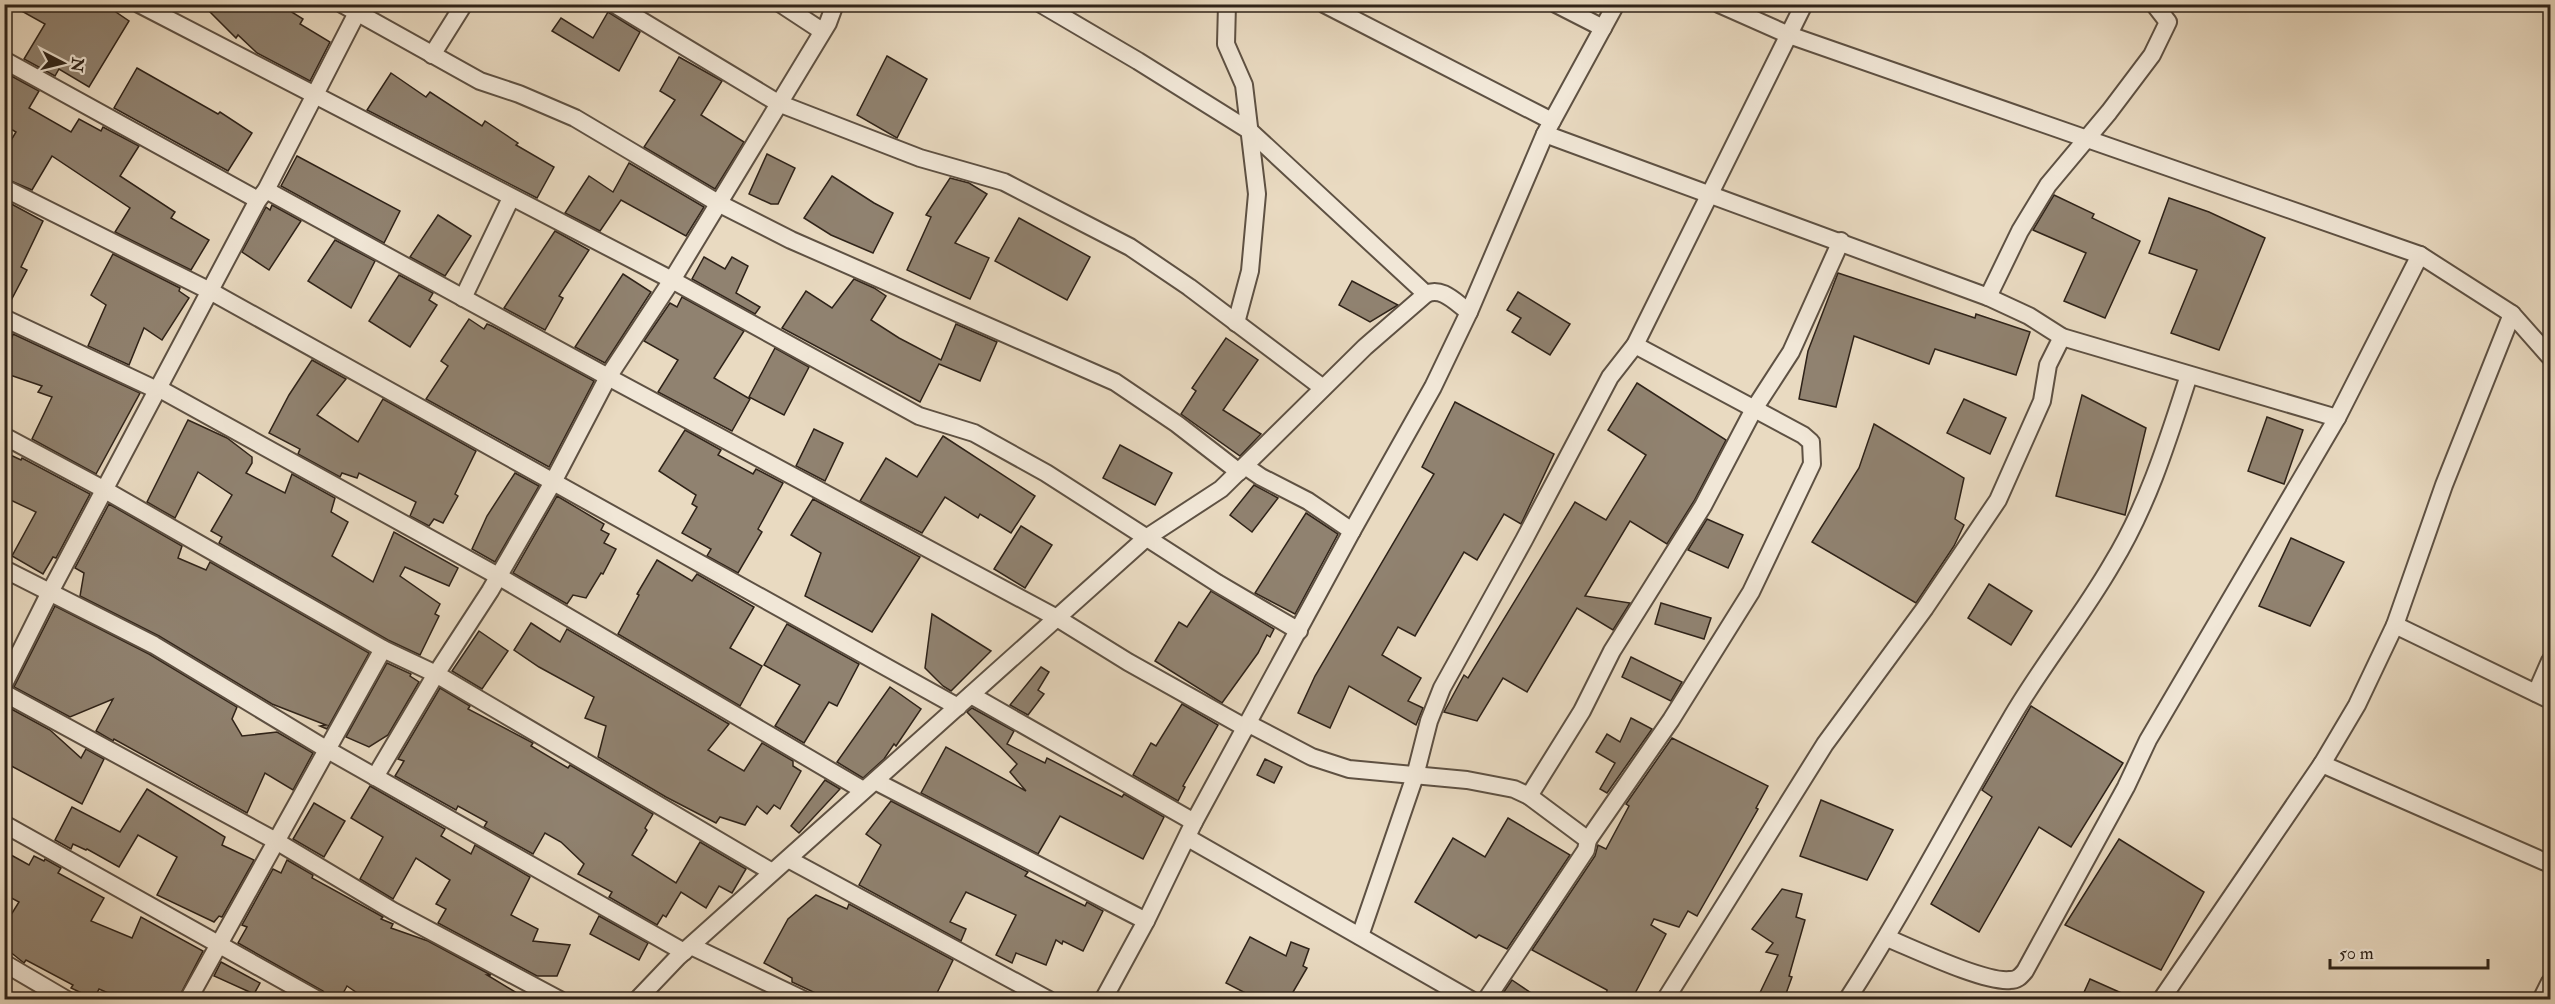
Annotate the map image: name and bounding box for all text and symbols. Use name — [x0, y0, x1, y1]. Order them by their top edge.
north arrow — [33, 33, 93, 93]
text: N — [66, 55, 88, 74]
scale bar — [2330, 932, 2488, 970]
text: 50 m — [2339, 942, 2374, 965]

